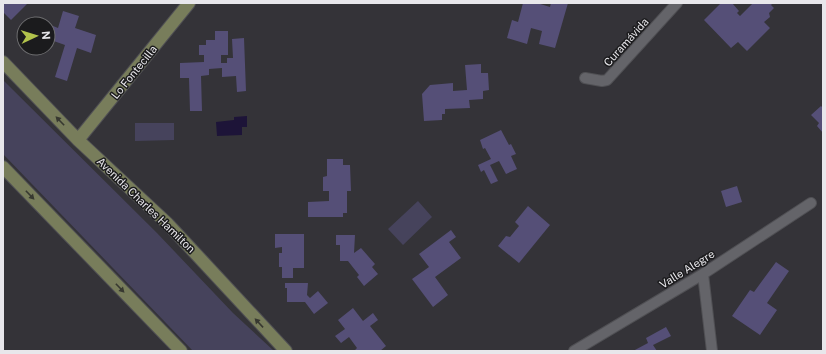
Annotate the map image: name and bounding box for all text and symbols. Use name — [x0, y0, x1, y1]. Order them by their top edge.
street label: Curamávida — [601, 15, 651, 69]
north arrow — [16, 16, 56, 56]
text: N — [40, 31, 52, 40]
street label: Lo Fontecilla — [109, 43, 159, 101]
one-way arrow — [55, 116, 64, 126]
street label: Avenida Charles Hamilton — [95, 155, 197, 255]
one-way arrow — [25, 190, 35, 200]
street label: Valle Alegre — [657, 247, 717, 291]
one-way arrow — [116, 283, 125, 293]
one-way arrow — [255, 318, 264, 327]

